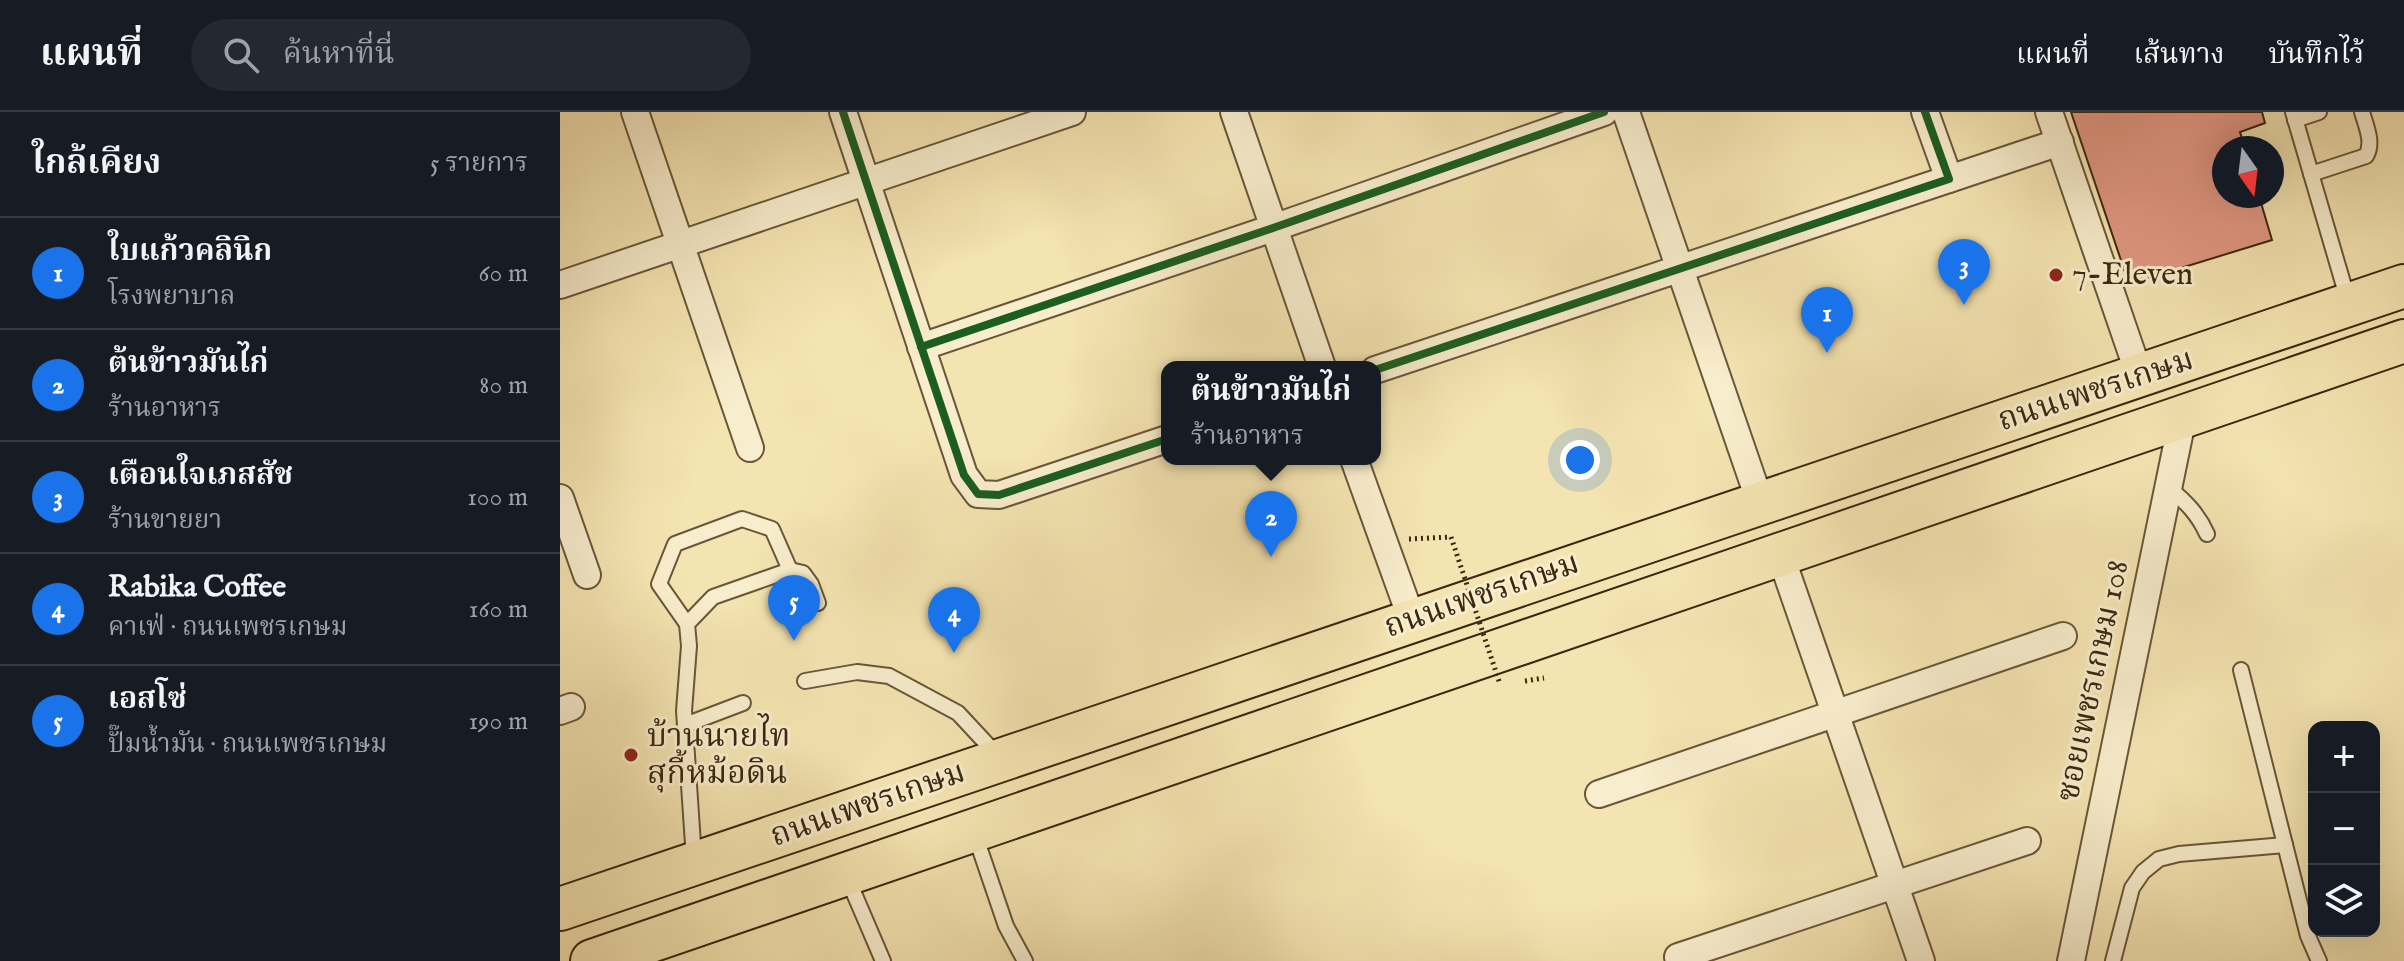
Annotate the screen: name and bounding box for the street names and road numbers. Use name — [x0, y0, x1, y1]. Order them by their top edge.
street label: ถนนเพชรเกษม — [1993, 340, 2199, 442]
street label: ถนนเพชรเกษม — [1379, 543, 1585, 649]
street label: ซอยเพชรเกษม 108 — [2048, 556, 2140, 806]
street label: ถนนเพชรเกษม — [765, 752, 971, 858]

